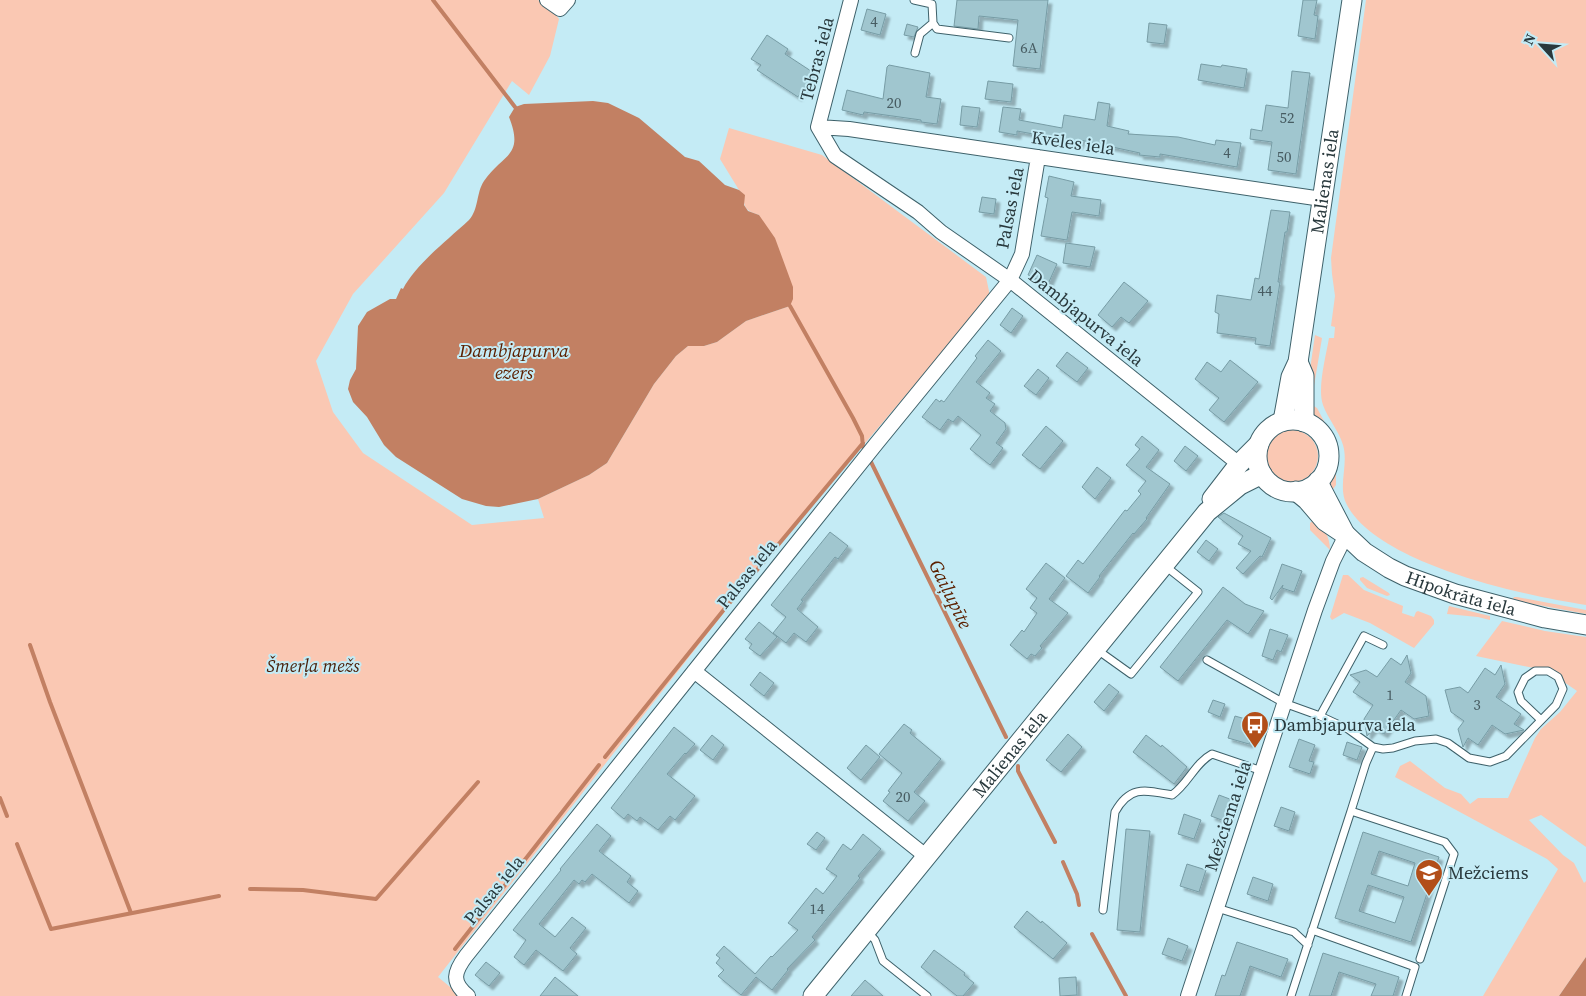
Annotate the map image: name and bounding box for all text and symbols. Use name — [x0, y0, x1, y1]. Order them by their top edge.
house number: 4 — [870, 11, 878, 32]
street label: Tebras iela — [793, 13, 840, 104]
north arrow — [1516, 20, 1566, 70]
text: N — [1518, 30, 1541, 48]
house number: 6A — [1020, 37, 1038, 58]
house number: 20 — [886, 92, 902, 113]
house number: 52 — [1279, 107, 1295, 128]
street label: Kvēles iela — [1030, 124, 1117, 161]
street label: Malienas iela — [1304, 126, 1345, 235]
house number: 4 — [1223, 142, 1231, 163]
house number: 50 — [1276, 146, 1292, 167]
street label: Palsas iela — [989, 164, 1030, 251]
street label: Dambjapurva iela — [1023, 263, 1150, 372]
house number: 44 — [1257, 280, 1273, 301]
water label: Dambjapurva ezers — [458, 337, 569, 385]
street label: Palsas iela — [711, 533, 783, 614]
water label: Gaiļupīte — [923, 555, 979, 633]
street label: Hipokrāta iela — [1402, 564, 1519, 622]
park label: Šmerļa mežs — [267, 653, 360, 678]
house number: 1 — [1386, 684, 1394, 705]
house number: 3 — [1473, 694, 1481, 715]
street label: Malienas iela — [966, 704, 1053, 803]
bus stop icon: Dambjapurva iela — [1240, 710, 1270, 749]
place label: Dambjapurva iela — [1274, 712, 1417, 737]
street label: Mežciema iela — [1198, 757, 1257, 874]
house number: 20 — [895, 786, 911, 807]
street label: Palsas iela — [458, 849, 530, 930]
school or university icon: Mežciems — [1414, 858, 1444, 897]
place label: Mežciems — [1448, 860, 1529, 885]
house number: 14 — [809, 898, 825, 919]

